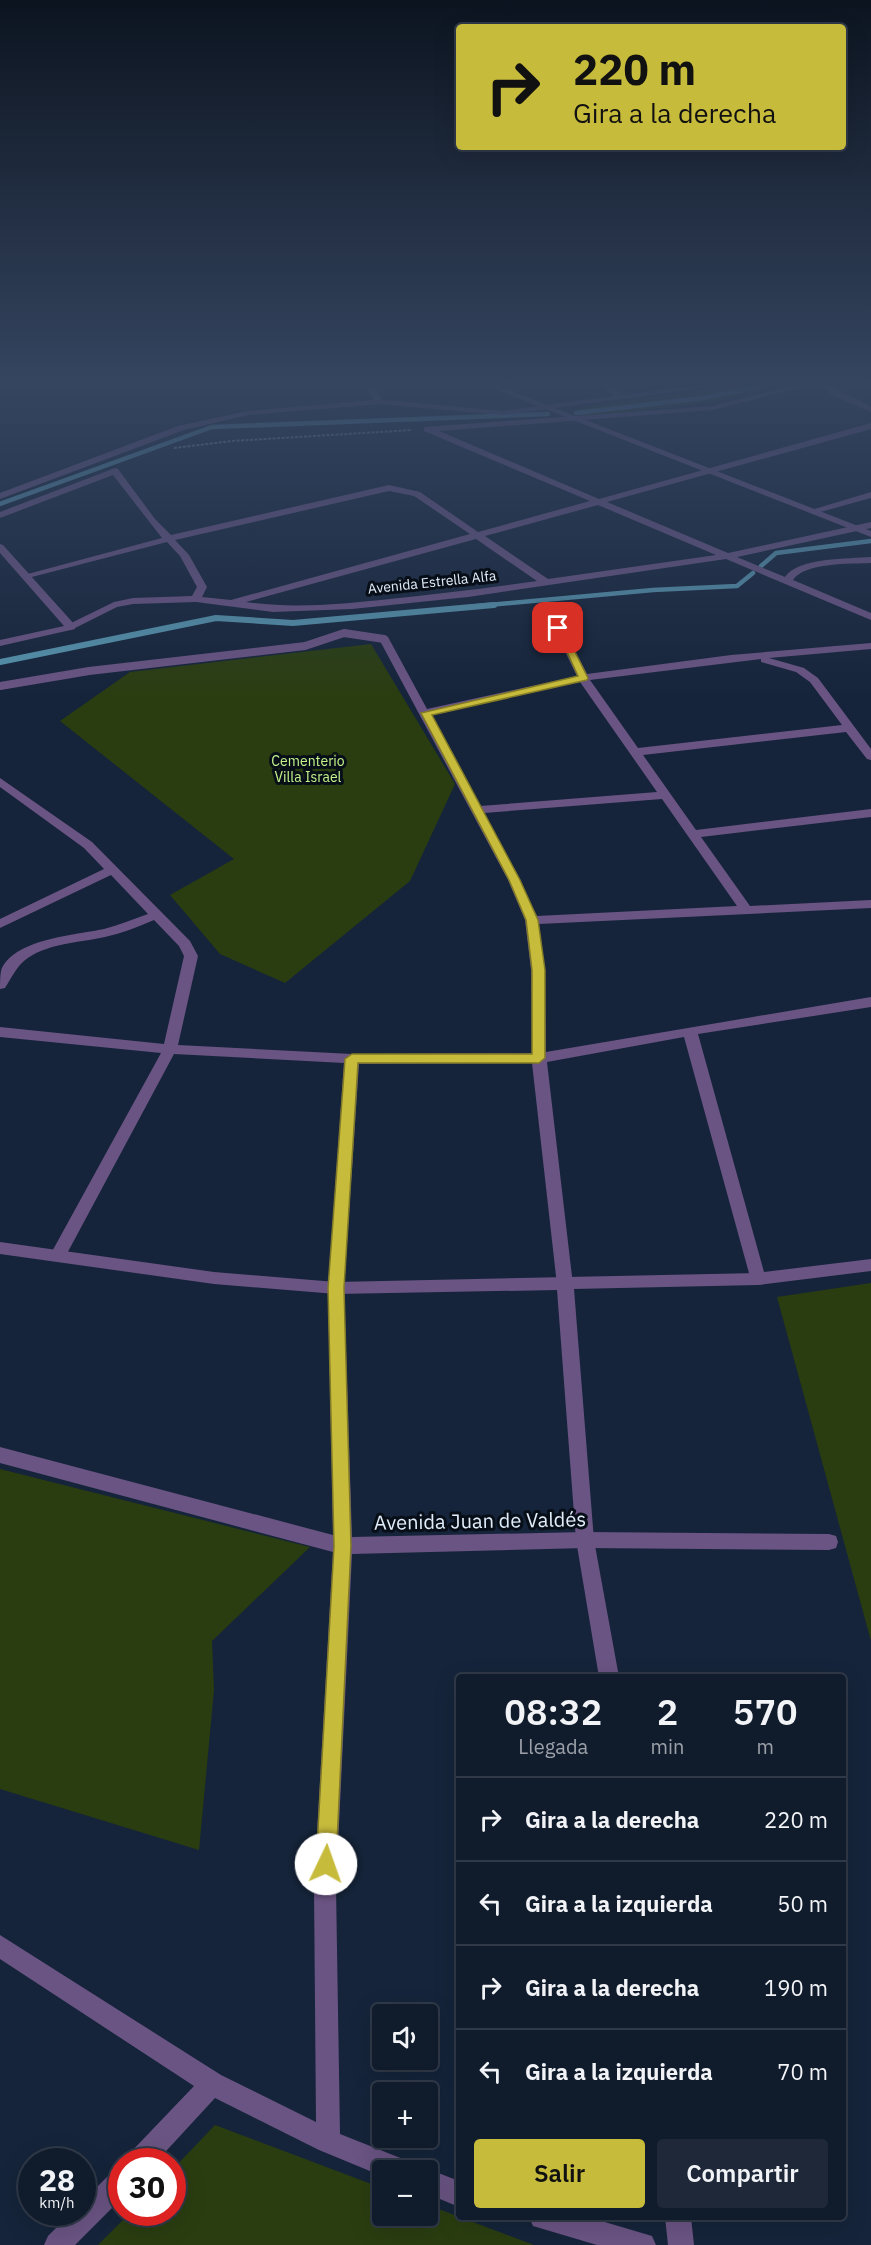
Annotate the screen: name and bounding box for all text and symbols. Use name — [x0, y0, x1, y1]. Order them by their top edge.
text: 220 m — [573, 42, 696, 97]
icon: right — [474, 48, 552, 126]
text: Gira a la derecha — [573, 95, 776, 130]
street label: Avenida Estrella Alfa — [367, 566, 498, 598]
pin — [532, 602, 583, 653]
icon: arrive — [541, 611, 574, 644]
park label: Cementerio Villa Israel — [271, 752, 345, 786]
street label: Avenida Juan de Valdés — [374, 1505, 586, 1536]
text: 08:32 — [504, 1688, 602, 1735]
text: 2 — [657, 1688, 678, 1735]
text: 570 — [733, 1688, 798, 1735]
text: Llegada — [518, 1733, 588, 1760]
text: min — [651, 1733, 684, 1760]
text: m — [756, 1733, 774, 1760]
icon: right — [474, 1803, 507, 1836]
text: Gira a la derecha — [525, 1805, 699, 1834]
text: 220 m — [764, 1805, 828, 1834]
position arrow — [294, 1832, 358, 1896]
icon: left — [474, 1887, 507, 1920]
text: Gira a la izquierda — [525, 1889, 713, 1918]
text: 50 m — [777, 1889, 828, 1918]
icon: right — [474, 1971, 507, 2004]
text: Gira a la derecha — [525, 1973, 699, 2002]
text: 190 m — [764, 1973, 828, 2002]
map controls — [372, 2004, 438, 2226]
button: sound — [372, 2004, 438, 2070]
icon: left — [474, 2055, 507, 2088]
text: Gira a la izquierda — [525, 2057, 713, 2086]
text: 70 m — [777, 2057, 828, 2086]
button: + — [372, 2082, 438, 2148]
button: Salir — [474, 2139, 645, 2208]
button: Compartir — [657, 2139, 828, 2208]
speed limit sign: 30 — [108, 2148, 186, 2226]
text: 28 — [39, 2160, 75, 2199]
button: − — [372, 2160, 438, 2226]
text: km/h — [39, 2193, 75, 2212]

